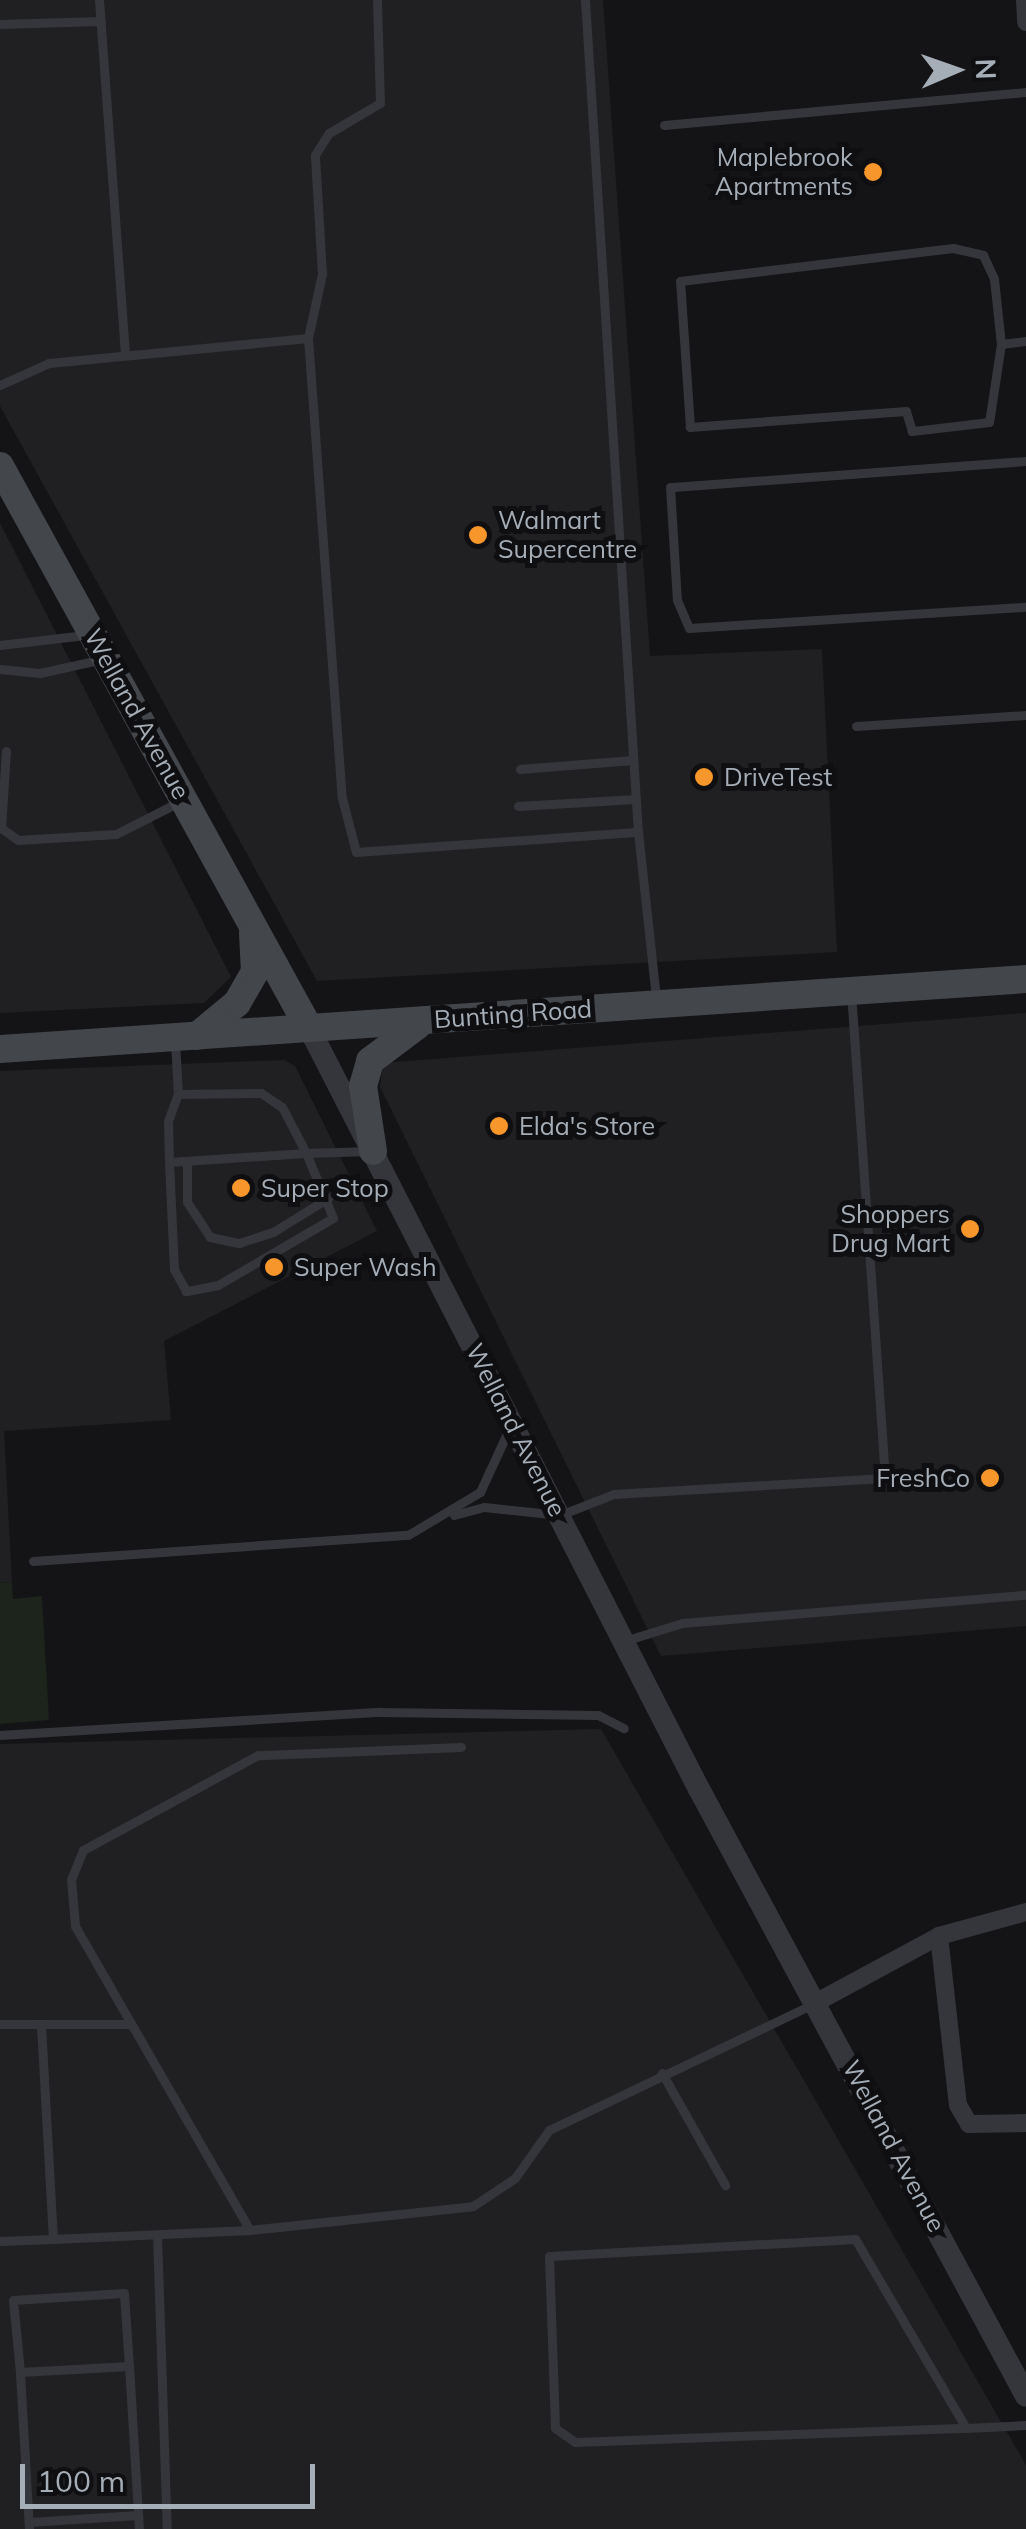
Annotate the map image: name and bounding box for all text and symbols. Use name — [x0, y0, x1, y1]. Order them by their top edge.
north arrow — [906, 20, 1006, 120]
text: N — [969, 58, 1004, 80]
place label: Maplebrook Apartments — [715, 143, 853, 202]
marker: Maplebrook Apartments — [862, 161, 884, 183]
place label: Walmart Supercentre — [498, 506, 637, 565]
marker: Walmart Supercentre — [467, 524, 489, 546]
street label: Welland Avenue — [78, 624, 196, 804]
place label: DriveTest — [724, 762, 832, 792]
marker: DriveTest — [693, 766, 715, 788]
street label: Bunting Road — [433, 994, 593, 1034]
place label: Elda's Store — [519, 1111, 655, 1141]
marker: Elda's Store — [488, 1115, 510, 1137]
place label: Super Stop — [261, 1173, 389, 1203]
marker: Super Stop — [230, 1177, 252, 1199]
place label: Shoppers Drug Mart — [831, 1200, 950, 1259]
marker: Shoppers Drug Mart — [959, 1218, 981, 1240]
place label: Super Wash — [294, 1252, 437, 1282]
marker: Super Wash — [263, 1256, 285, 1278]
street label: Welland Avenue — [459, 1339, 573, 1521]
place label: FreshCo — [876, 1463, 970, 1493]
marker: FreshCo — [979, 1467, 1001, 1489]
street label: Welland Avenue — [836, 2055, 952, 2237]
scale bar — [25, 2444, 320, 2506]
text: 100 m — [37, 2462, 125, 2500]

